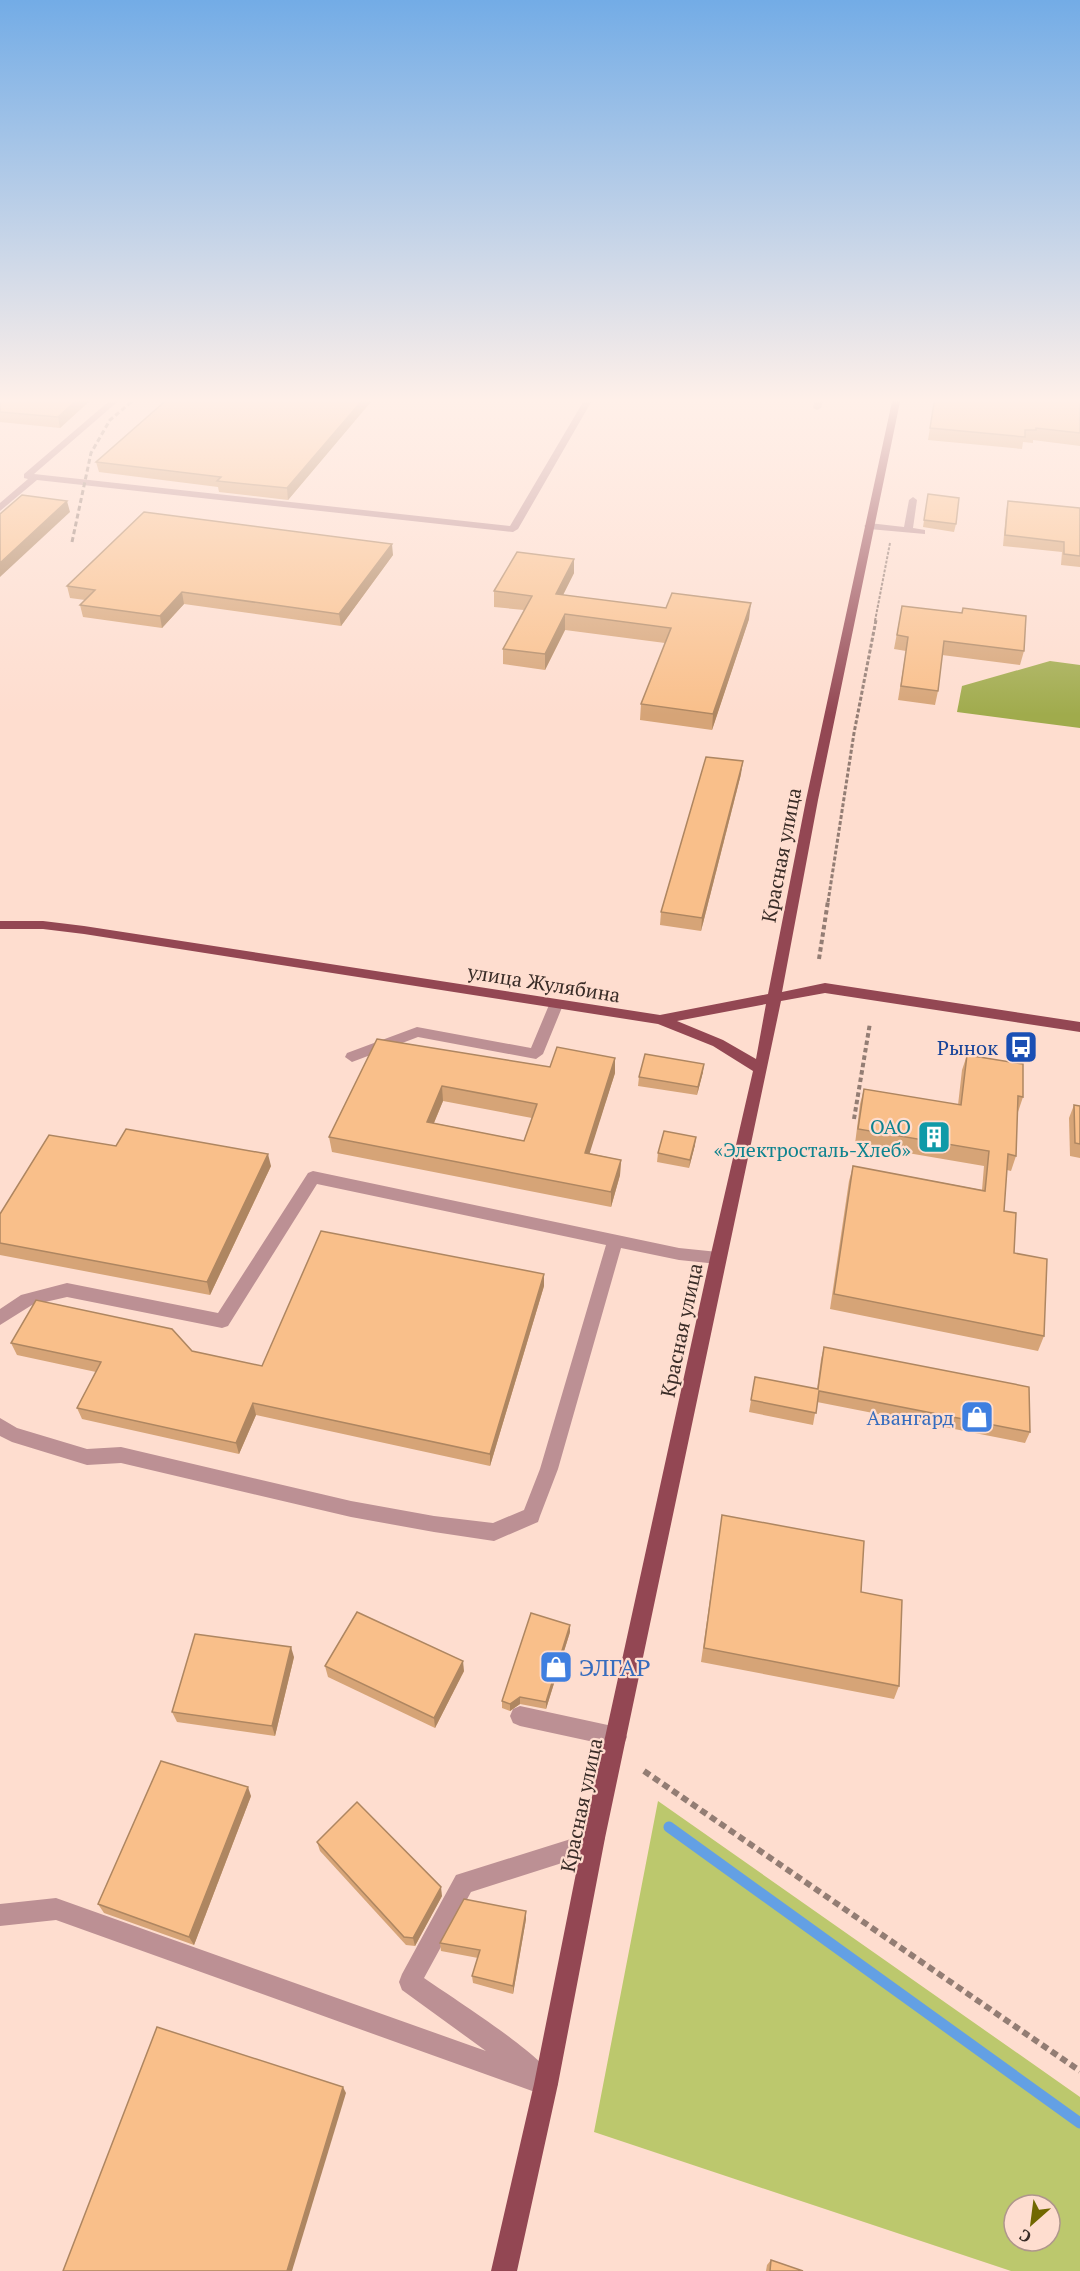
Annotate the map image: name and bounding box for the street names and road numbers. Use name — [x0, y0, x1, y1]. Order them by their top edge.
street label: Красная улица — [755, 785, 807, 925]
street label: улица Жулябина — [465, 957, 622, 1008]
street label: Красная улица — [654, 1260, 708, 1400]
street label: Красная улица — [554, 1735, 608, 1875]

